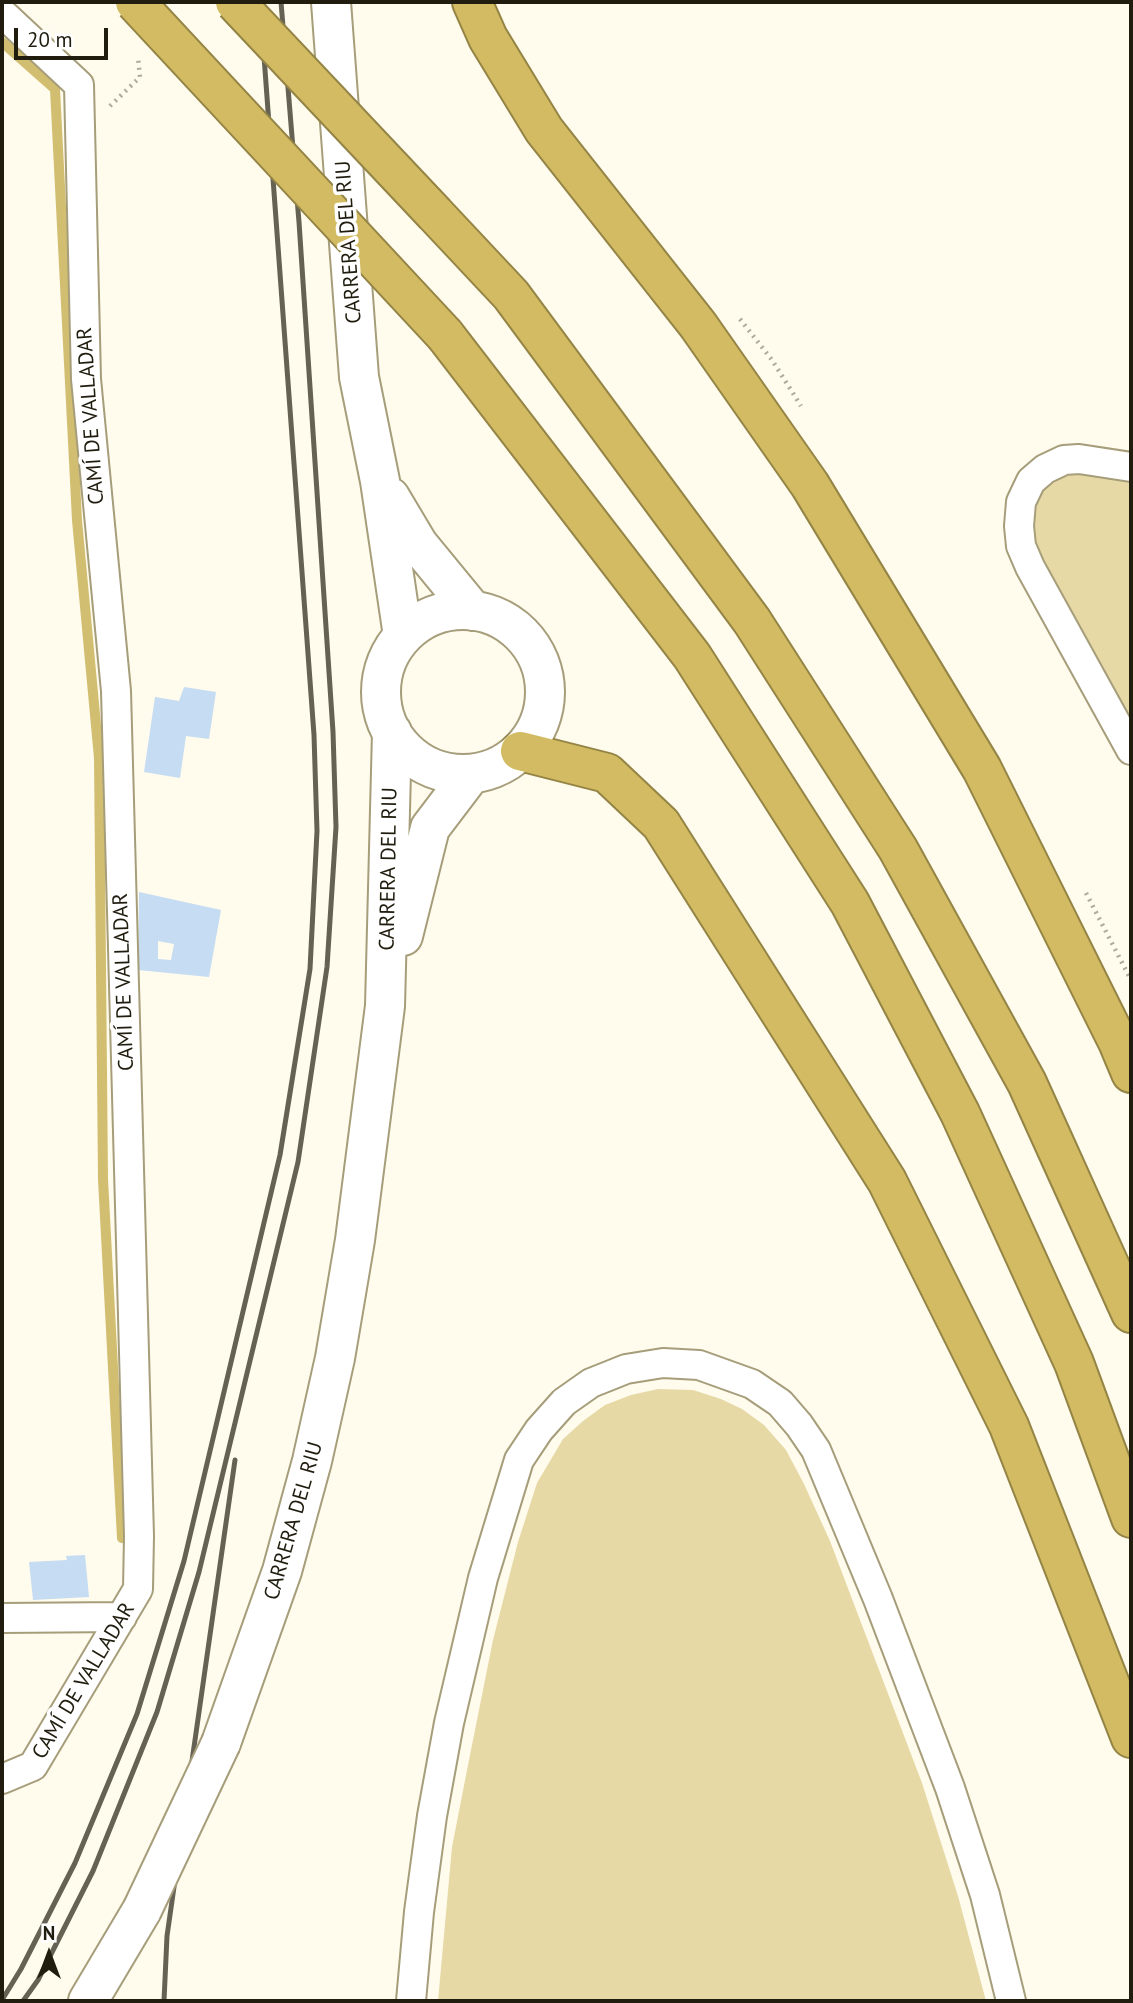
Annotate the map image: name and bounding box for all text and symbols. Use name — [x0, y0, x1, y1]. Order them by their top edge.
scale bar — [18, 14, 112, 58]
text: 20 m — [27, 26, 73, 53]
street label: CARRERA DEL RIU — [331, 160, 367, 324]
street label: CAMÍ DE VALLADAR — [72, 326, 110, 506]
street label: CARRERA DEL RIU — [375, 787, 403, 951]
street label: CAMÍ DE VALLADAR — [108, 893, 140, 1071]
street label: CARRERA DEL RIU — [259, 1439, 329, 1603]
street label: CAMÍ DE VALLADAR — [27, 1598, 141, 1764]
north arrow — [14, 1919, 84, 1989]
text: N — [43, 1921, 55, 1945]

